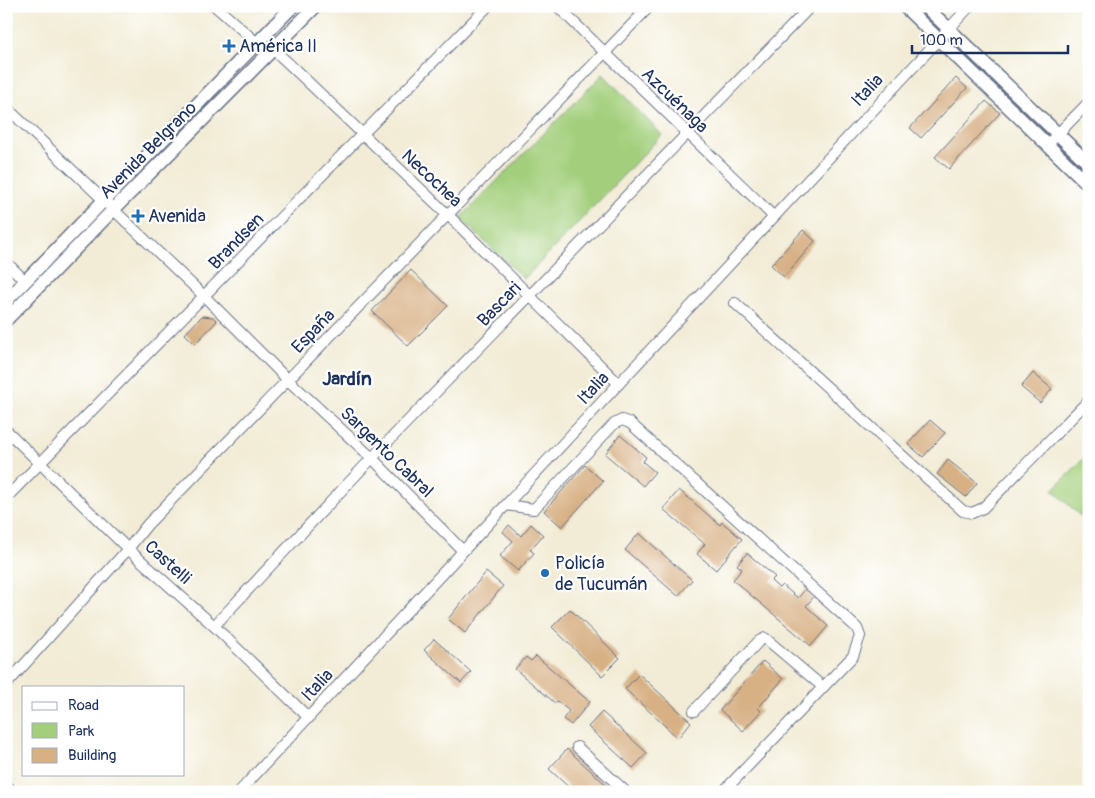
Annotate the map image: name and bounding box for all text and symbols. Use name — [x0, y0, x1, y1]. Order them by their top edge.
scale bar — [912, 22, 1069, 54]
text: 100 m — [920, 31, 963, 50]
place label: América II — [239, 35, 317, 58]
marker: América II — [223, 40, 235, 52]
street label: Azcuénaga — [636, 63, 713, 138]
street label: Italia — [846, 69, 888, 112]
street label: Avenida Belgrano — [95, 97, 202, 204]
street label: Necochea — [397, 144, 467, 212]
place label: Avenida — [148, 205, 206, 228]
street label: Brandsen — [204, 208, 269, 275]
marker: Avenida — [132, 210, 144, 222]
street label: Bascari — [472, 277, 526, 332]
street label: España — [287, 304, 340, 358]
district label: Jardín — [322, 367, 372, 391]
street label: Italia — [572, 367, 614, 410]
street label: Sargento Cabral — [335, 402, 438, 503]
street label: Castelli — [139, 535, 196, 589]
place label: Policía de Tucumán — [555, 552, 648, 596]
marker: Policía de Tucumán — [539, 567, 551, 579]
street label: Italia — [296, 664, 338, 707]
legend — [22, 686, 185, 776]
text: Road — [68, 696, 99, 715]
text: Park — [68, 722, 95, 741]
text: Building — [68, 746, 116, 765]

